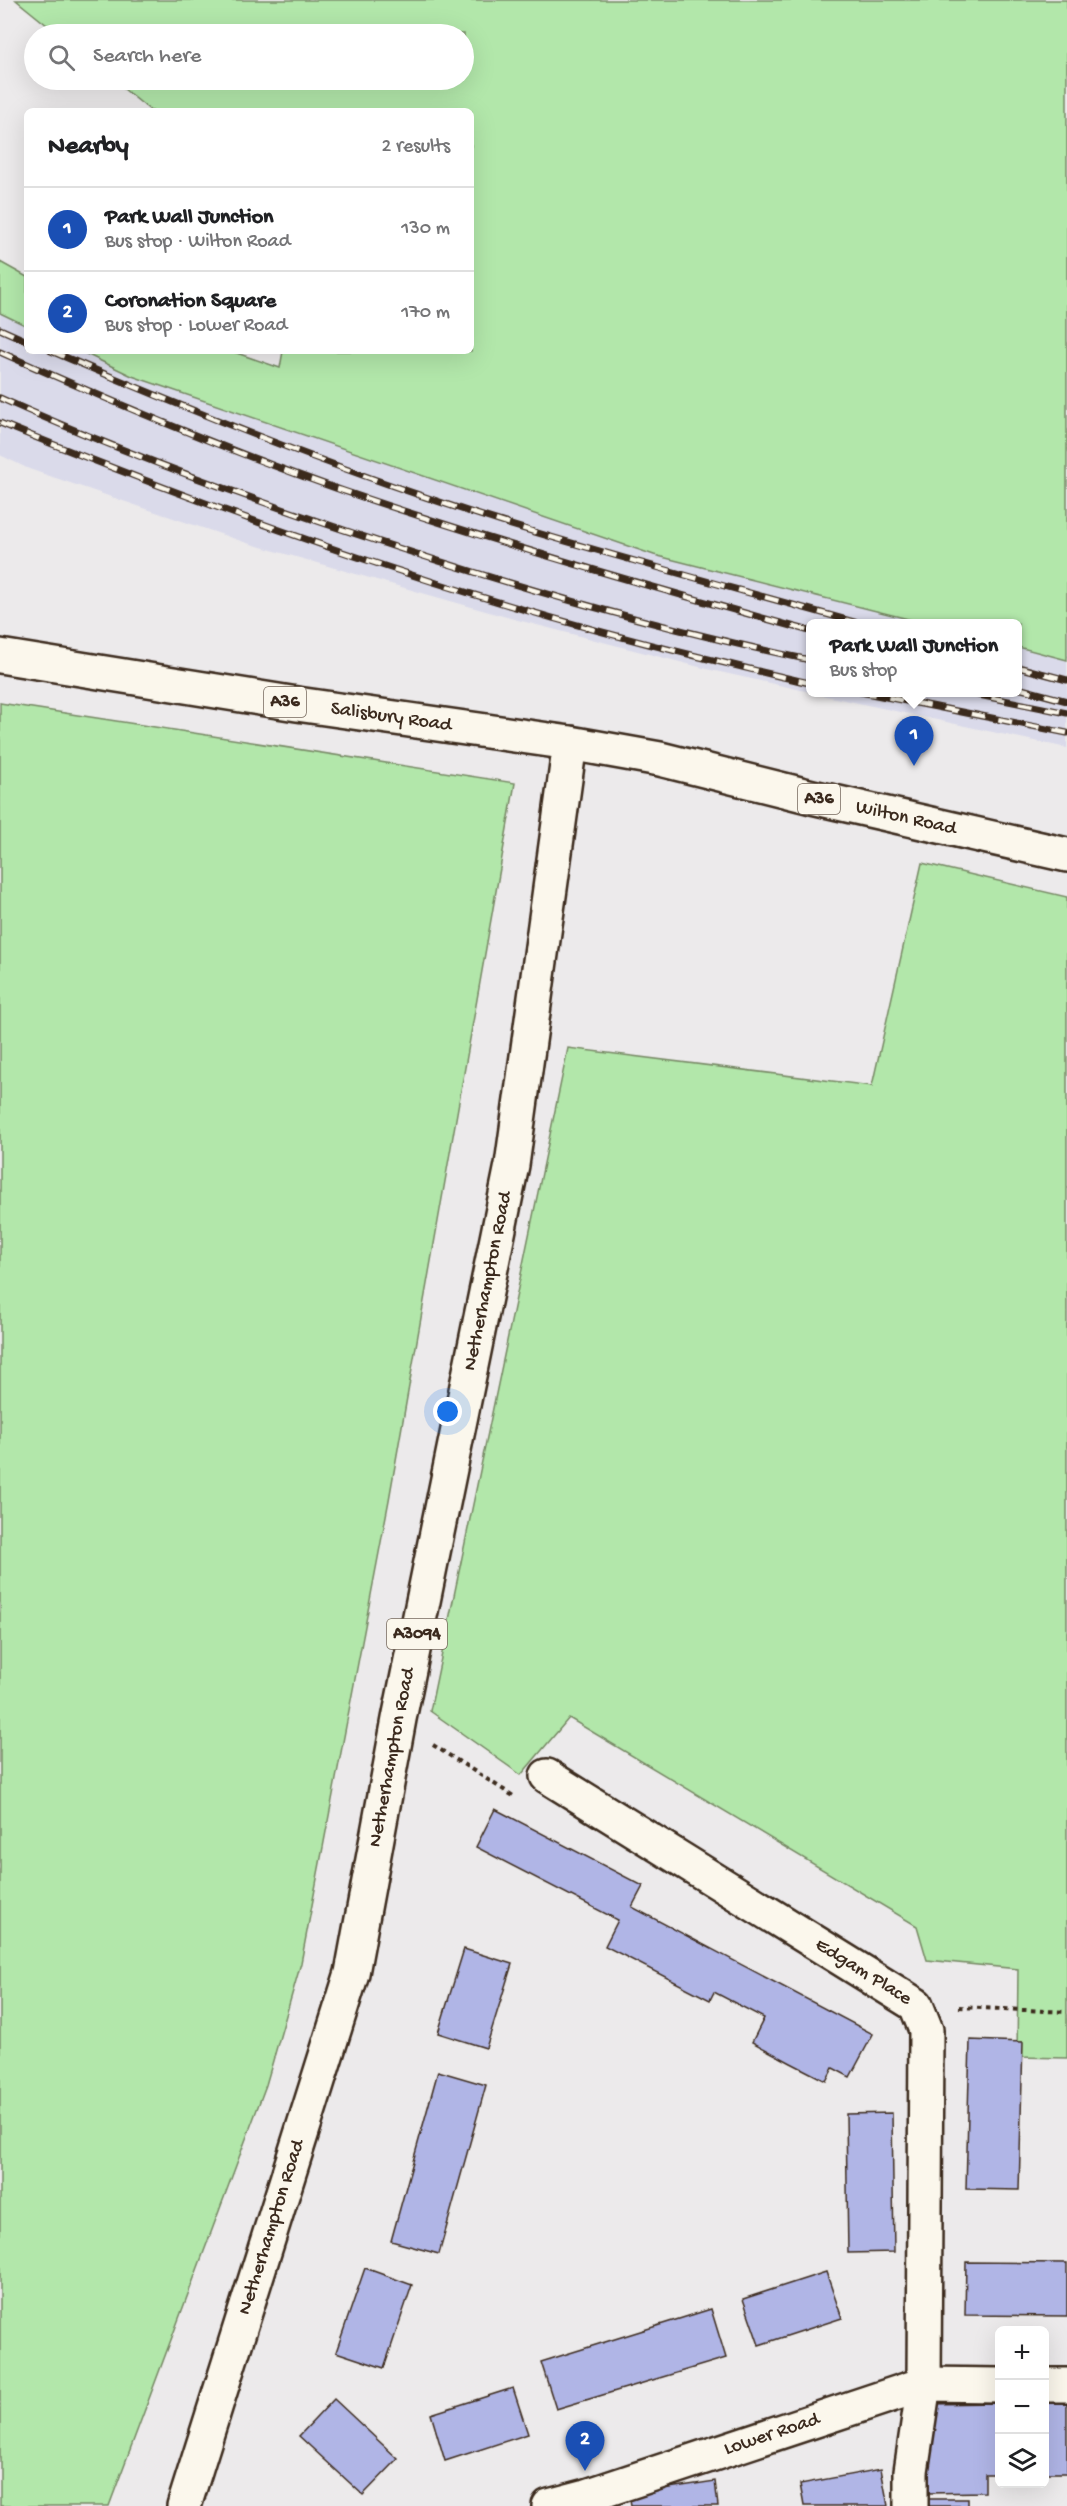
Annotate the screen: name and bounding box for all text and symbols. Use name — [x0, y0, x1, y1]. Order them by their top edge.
search box — [24, 24, 474, 90]
icon: search — [45, 41, 78, 74]
text: Search here — [93, 44, 201, 70]
text: Nearby — [48, 132, 129, 163]
text: 2 results — [381, 136, 450, 159]
text: Park Wall Junction — [105, 205, 274, 231]
text: 1 — [63, 218, 72, 241]
text: 130 m — [401, 218, 450, 241]
text: Bus stop · Wilton Road — [105, 231, 290, 254]
text: Coronation Square — [105, 289, 276, 315]
text: 2 — [63, 302, 72, 325]
text: 170 m — [401, 302, 450, 325]
text: Bus stop · Lower Road — [105, 315, 287, 338]
popup — [806, 619, 1022, 697]
text: Park Wall Junction — [830, 634, 998, 660]
text: Bus stop — [830, 660, 897, 683]
road number: A36 — [264, 687, 306, 717]
street label: Salisbury Road — [329, 697, 455, 738]
pin: 1 — [894, 716, 934, 766]
road number: A36 — [798, 784, 840, 814]
street label: Wilton Road — [853, 796, 961, 841]
street label: Netherhampton Road — [459, 1187, 518, 1373]
your location — [433, 1397, 462, 1426]
road number: A3094 — [387, 1619, 447, 1649]
street label: Netherhampton Road — [364, 1664, 421, 1849]
street label: Edgam Place — [811, 1934, 916, 2011]
street label: Netherhampton Road — [233, 2135, 311, 2318]
map controls — [995, 2326, 1049, 2488]
button: + — [995, 2326, 1049, 2380]
button: − — [995, 2380, 1049, 2434]
street label: Lower Road — [721, 2407, 825, 2461]
pin: 2 — [566, 2422, 604, 2471]
button: layers — [995, 2434, 1049, 2488]

